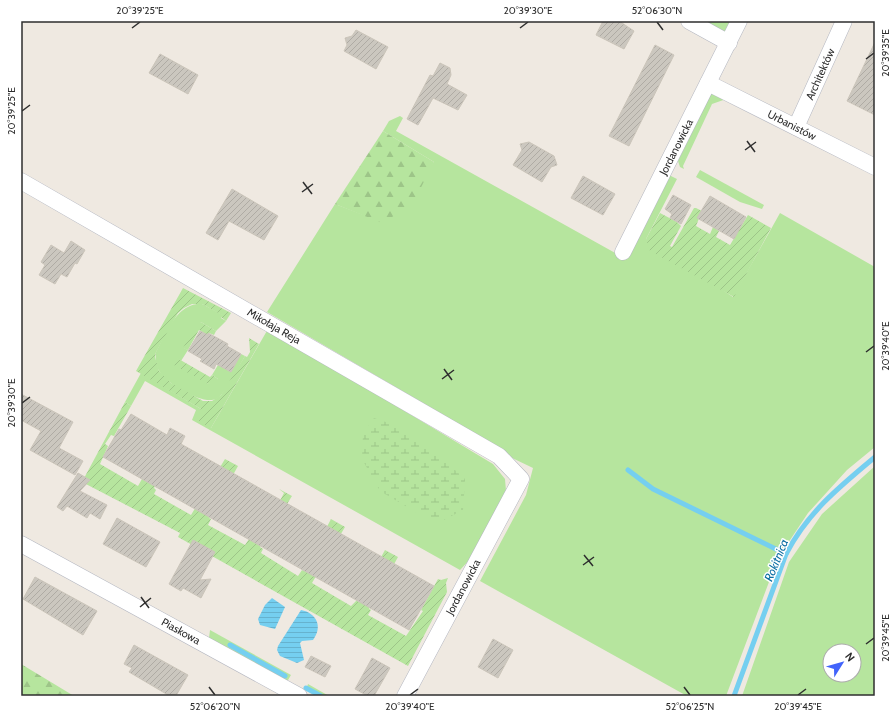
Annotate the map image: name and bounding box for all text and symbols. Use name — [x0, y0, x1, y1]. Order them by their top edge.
text: 20°39'25"E — [116, 4, 164, 17]
text: 20°39'30"E — [503, 4, 553, 17]
text: 52°06'30"N — [632, 4, 682, 17]
text: 20°39'35"E — [879, 29, 892, 77]
street label: Architektów — [802, 46, 838, 102]
text: 20°39'25"E — [5, 87, 18, 135]
street label: Urbanistów — [765, 107, 819, 143]
street label: Jordanowicka — [655, 116, 696, 178]
street label: Mikołaja Reja — [245, 305, 304, 347]
text: 20°39'40"E — [879, 321, 892, 371]
text: 20°39'30"E — [5, 378, 18, 428]
water label: Rokitnica — [761, 537, 791, 583]
street label: Jordanowicka — [442, 556, 484, 618]
text: 20°39'45"E — [879, 614, 892, 662]
street label: Piaskowa — [159, 615, 204, 648]
north arrow — [822, 643, 862, 683]
text: N — [842, 650, 858, 664]
text: 52°06'20"N — [190, 700, 240, 713]
text: 20°39'40"E — [385, 700, 435, 713]
text: 52°06'25"N — [666, 700, 714, 713]
text: 20°39'45"E — [774, 700, 822, 713]

